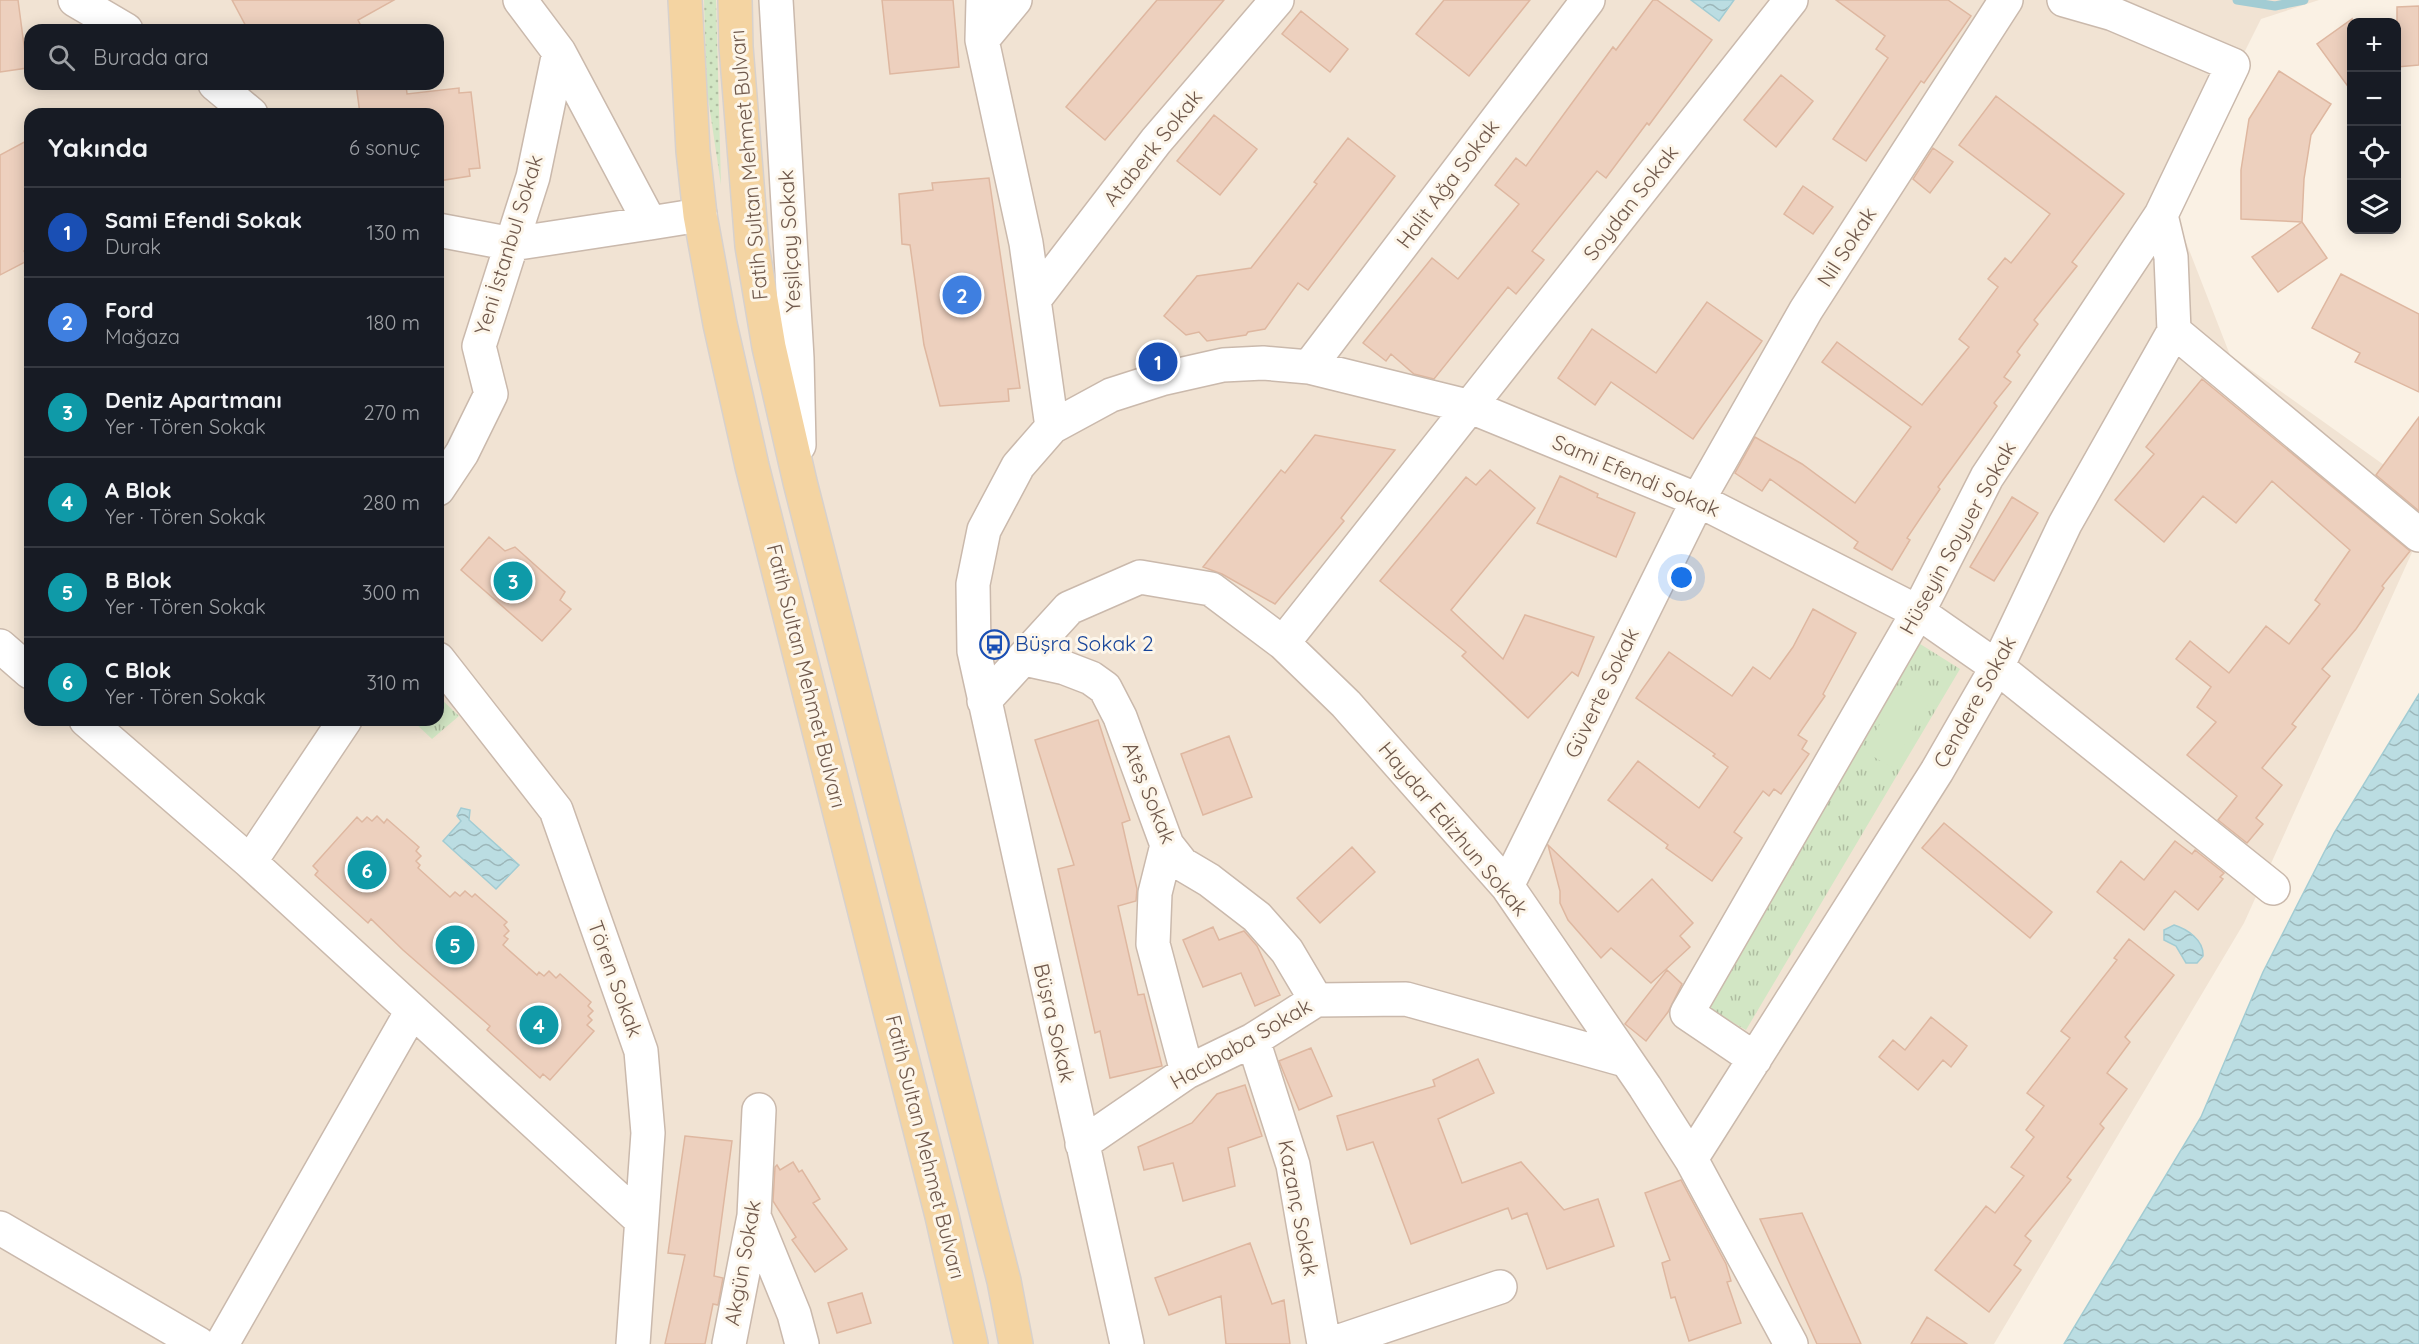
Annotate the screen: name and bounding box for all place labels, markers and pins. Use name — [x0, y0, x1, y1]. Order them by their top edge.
pin: 2 — [942, 272, 982, 318]
pin: 1 — [1138, 340, 1178, 385]
pin: 3 — [494, 558, 532, 604]
bus stop icon: Büşra Sokak 2 — [978, 628, 1010, 660]
place label: Büşra Sokak 2 — [1015, 630, 1154, 656]
pin: 6 — [348, 848, 386, 892]
pin: 5 — [436, 922, 474, 968]
pin: 4 — [520, 1002, 558, 1048]

